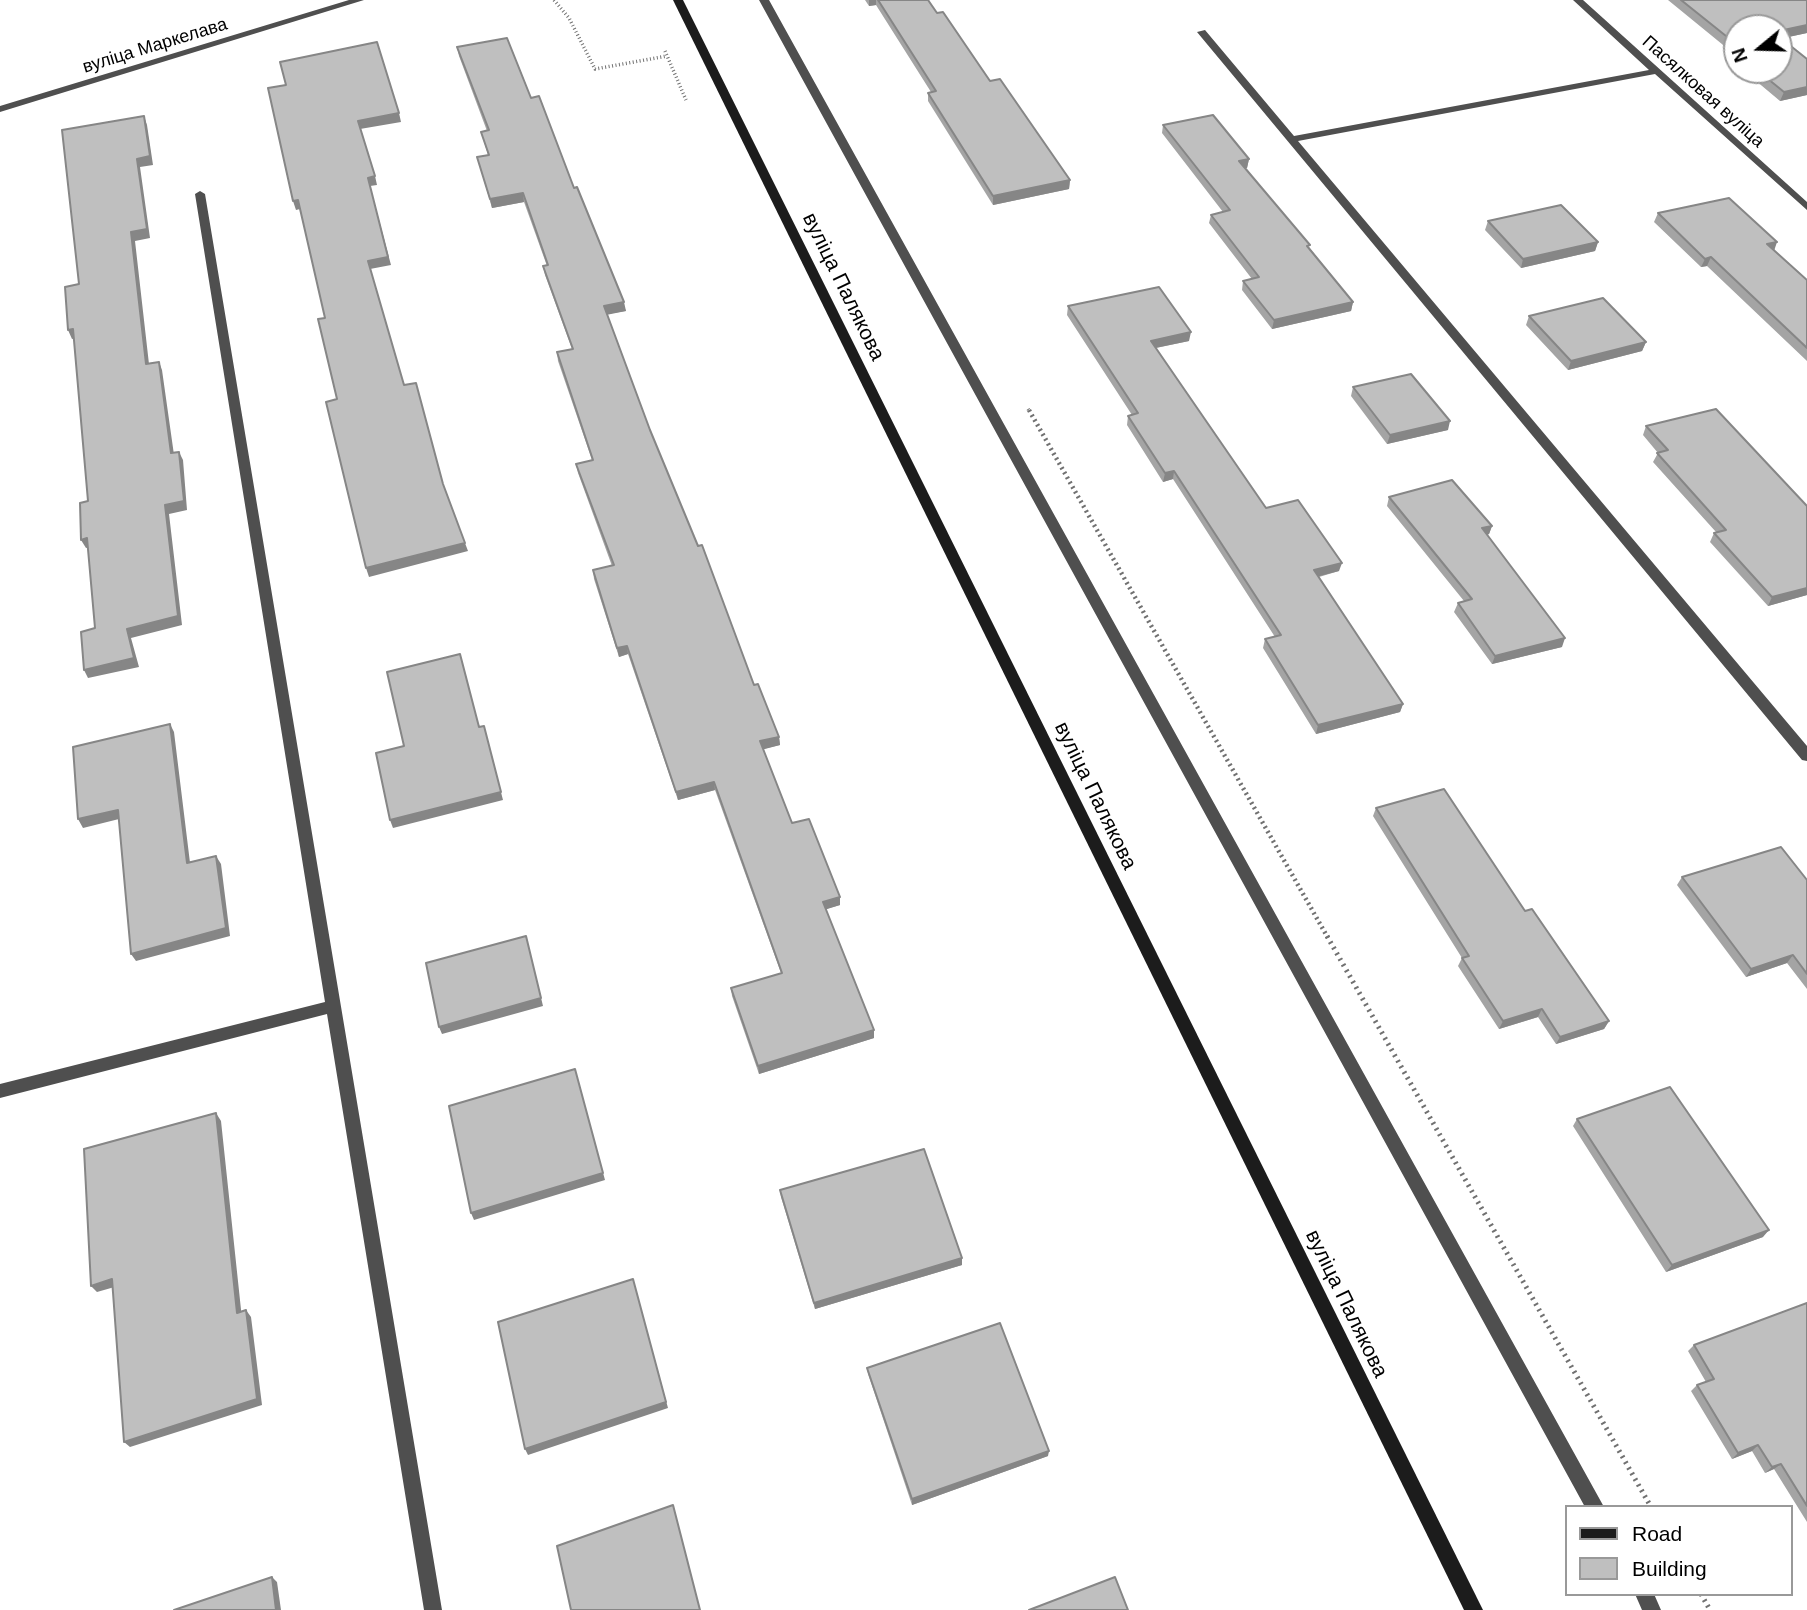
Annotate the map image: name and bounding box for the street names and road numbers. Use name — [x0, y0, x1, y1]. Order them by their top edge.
street label: вуліца Маркелава — [80, 14, 230, 78]
street label: Пасялковая вуліца — [1637, 31, 1769, 153]
street label: вуліца Палякова — [796, 209, 890, 365]
street label: вуліца Палякова — [1048, 718, 1142, 874]
street label: вуліца Палякова — [1299, 1226, 1393, 1382]

